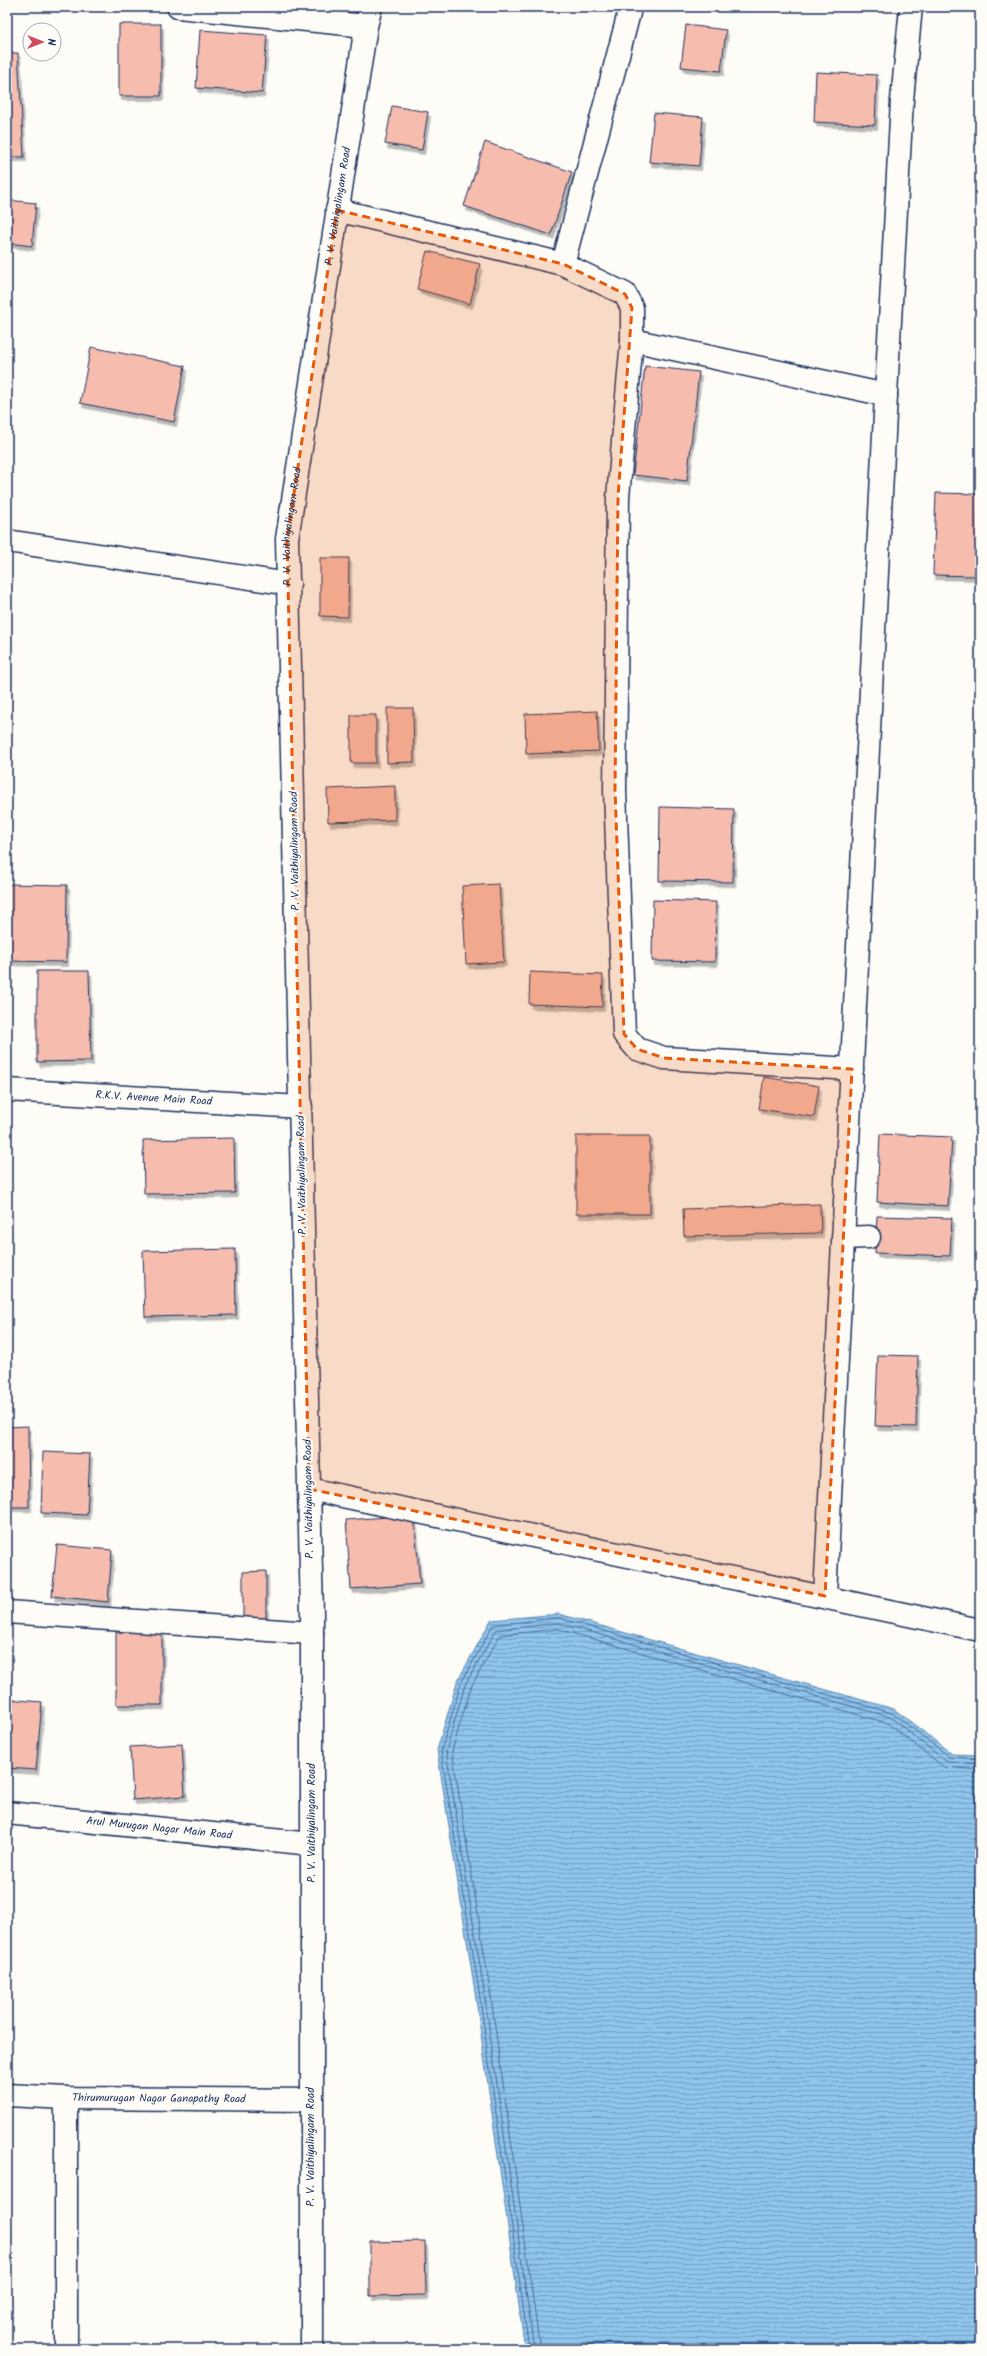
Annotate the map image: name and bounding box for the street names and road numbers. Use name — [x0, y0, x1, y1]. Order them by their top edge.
street label: P. V. Vaithiyalingam Road — [320, 145, 356, 267]
street label: P. V. Vaithiyalingam Road — [278, 465, 307, 586]
street label: P. V. Vaithiyalingam Road — [285, 791, 305, 911]
street label: R.K.V. Avenue Main Road — [95, 1086, 213, 1111]
street label: P. V. Vaithiyalingam Road — [292, 1115, 312, 1235]
street label: P. V. Vaithiyalingam Road — [299, 1439, 319, 1559]
street label: P. V. Vaithiyalingam Road — [303, 1763, 321, 1883]
street label: Arul Murugan Nagar Main Road — [85, 1812, 233, 1845]
street label: P. V. Vaithiyalingam Road — [302, 2087, 320, 2207]
street label: Thirumurugan Nagar Ganapathy Road — [72, 2089, 246, 2108]

